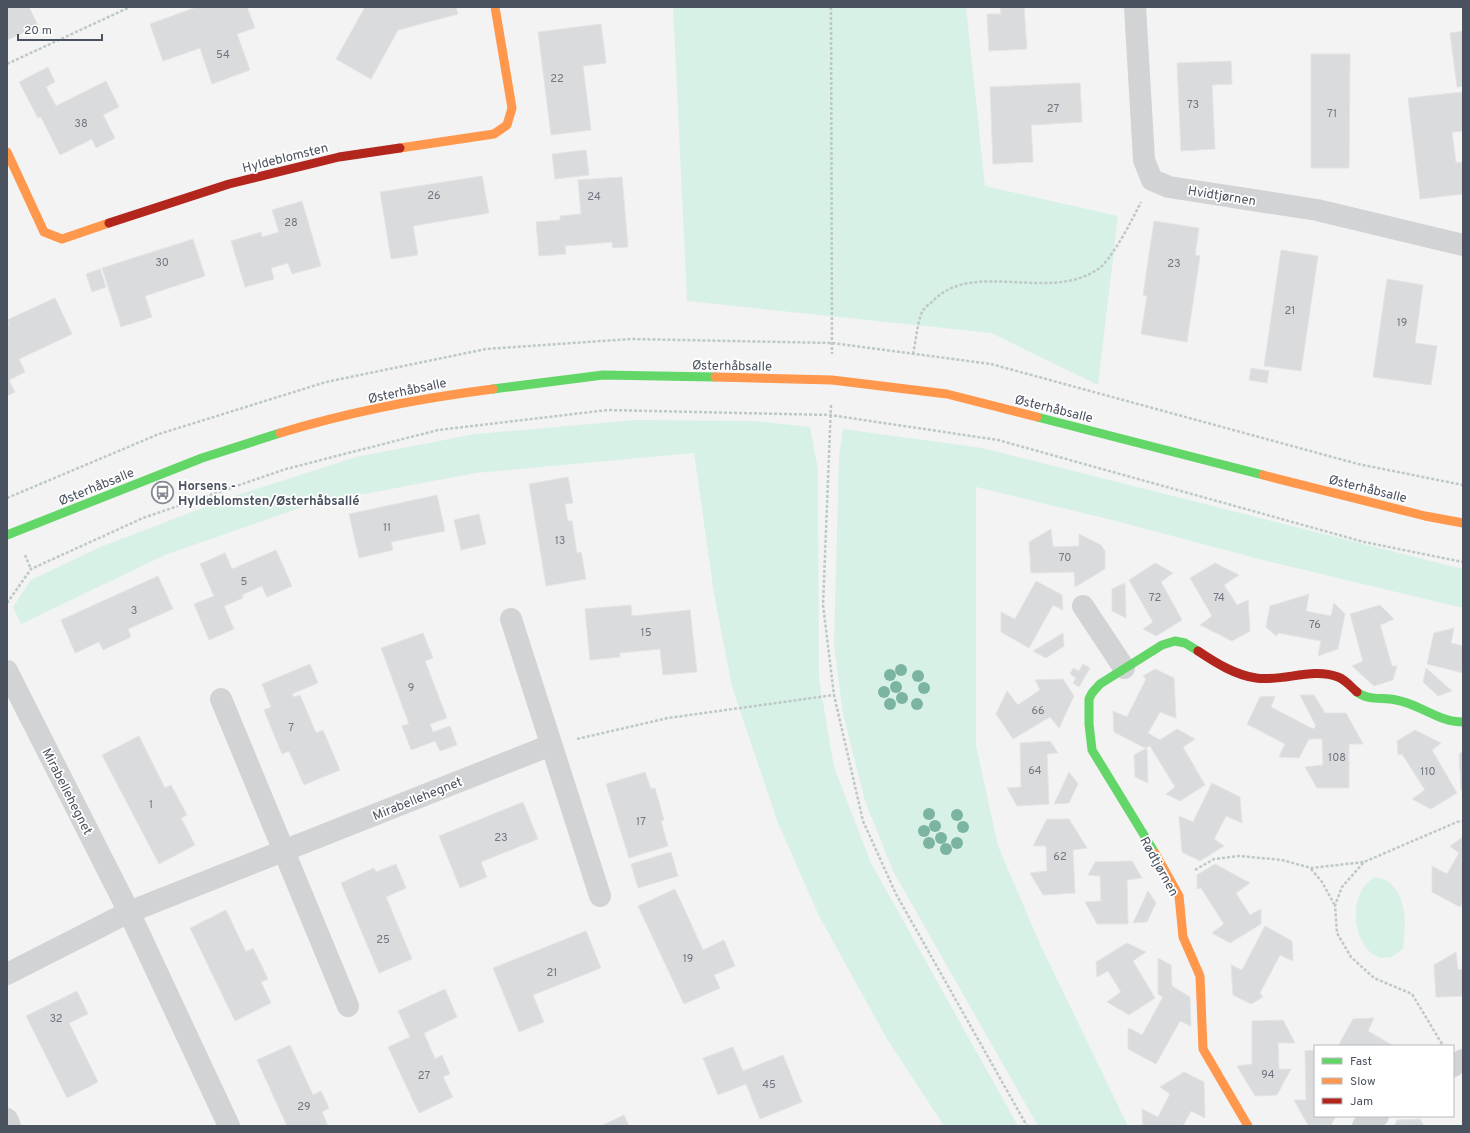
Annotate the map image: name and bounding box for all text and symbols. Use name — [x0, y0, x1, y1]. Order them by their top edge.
scale bar — [18, 16, 102, 42]
text: 20 m — [24, 23, 52, 39]
house number: 54 — [216, 48, 230, 62]
house number: 22 — [550, 72, 564, 86]
house number: 73 — [1187, 98, 1199, 112]
house number: 27 — [1047, 102, 1059, 116]
house number: 71 — [1327, 107, 1337, 121]
house number: 38 — [74, 117, 88, 131]
street label: Hyldeblomsten — [241, 141, 330, 177]
street label: Hvidtjørnen — [1186, 184, 1257, 210]
house number: 26 — [427, 189, 441, 203]
house number: 24 — [587, 190, 601, 204]
house number: 28 — [284, 216, 298, 230]
house number: 30 — [155, 256, 169, 270]
house number: 23 — [1167, 257, 1181, 271]
house number: 21 — [1285, 304, 1295, 318]
house number: 19 — [1397, 316, 1407, 330]
street label: Østerhåbsalle — [692, 358, 772, 376]
street label: Østerhåbsalle — [367, 376, 448, 408]
street label: Østerhåbsalle — [1013, 393, 1094, 427]
street label: Østerhåbsalle — [57, 465, 137, 510]
street label: Østerhåbsalle — [1327, 473, 1408, 507]
bus stop icon: Horsens - Hyldeblomsten/Østerhåbsallé — [149, 479, 175, 505]
place label: Horsens - Hyldeblomsten/Østerhåbsallé — [178, 479, 360, 510]
house number: 11 — [383, 521, 391, 535]
house number: 13 — [555, 534, 565, 548]
house number: 70 — [1059, 551, 1071, 565]
house number: 5 — [241, 575, 248, 589]
house number: 72 — [1149, 591, 1161, 605]
house number: 74 — [1213, 591, 1225, 605]
house number: 3 — [131, 604, 137, 618]
house number: 76 — [1309, 618, 1321, 632]
house number: 15 — [641, 626, 652, 640]
house number: 9 — [408, 681, 414, 695]
house number: 66 — [1031, 704, 1045, 718]
house number: 7 — [288, 721, 294, 735]
street label: Mirabellehegnet — [37, 746, 95, 838]
house number: 108 — [1328, 751, 1346, 765]
house number: 64 — [1028, 764, 1042, 778]
house number: 110 — [1420, 765, 1436, 779]
street label: Mirabellehegnet — [371, 775, 465, 825]
house number: 1 — [149, 798, 153, 812]
house number: 17 — [636, 815, 646, 829]
house number: 23 — [494, 831, 508, 845]
street label: Rødtjørnen — [1135, 834, 1181, 899]
house number: 62 — [1053, 850, 1067, 864]
house number: 25 — [376, 933, 390, 947]
house number: 19 — [683, 952, 693, 966]
house number: 21 — [547, 966, 557, 980]
house number: 32 — [49, 1012, 63, 1026]
legend — [1314, 1045, 1454, 1117]
text: Fast — [1350, 1054, 1372, 1070]
house number: 94 — [1261, 1068, 1275, 1082]
house number: 27 — [418, 1069, 430, 1083]
text: Slow — [1350, 1074, 1376, 1090]
house number: 45 — [762, 1078, 776, 1092]
text: Jam — [1350, 1094, 1373, 1110]
house number: 29 — [297, 1100, 311, 1114]

